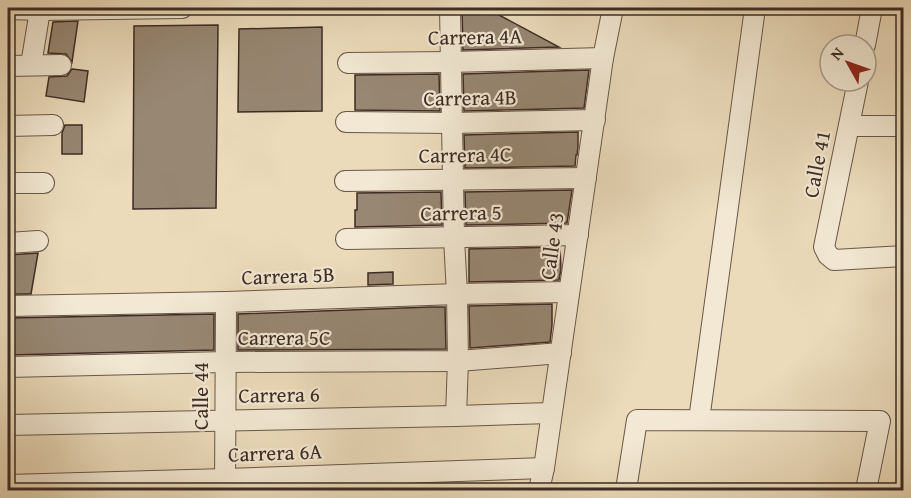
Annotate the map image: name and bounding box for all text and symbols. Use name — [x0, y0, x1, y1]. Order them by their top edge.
street label: Carrera 4A — [428, 20, 523, 53]
north arrow — [818, 33, 878, 93]
text: N — [824, 41, 849, 65]
street label: Carrera 4B — [423, 81, 517, 114]
street label: Calle 41 — [795, 128, 838, 200]
street label: Carrera 4C — [418, 138, 512, 171]
street label: Carrera 5 — [420, 196, 502, 229]
street label: Calle 43 — [531, 210, 572, 282]
street label: Carrera 5B — [241, 258, 335, 293]
street label: Carrera 5C — [238, 322, 330, 353]
street label: Calle 44 — [185, 362, 216, 430]
street label: Carrera 6 — [238, 378, 320, 411]
street label: Carrera 6A — [227, 435, 323, 470]

